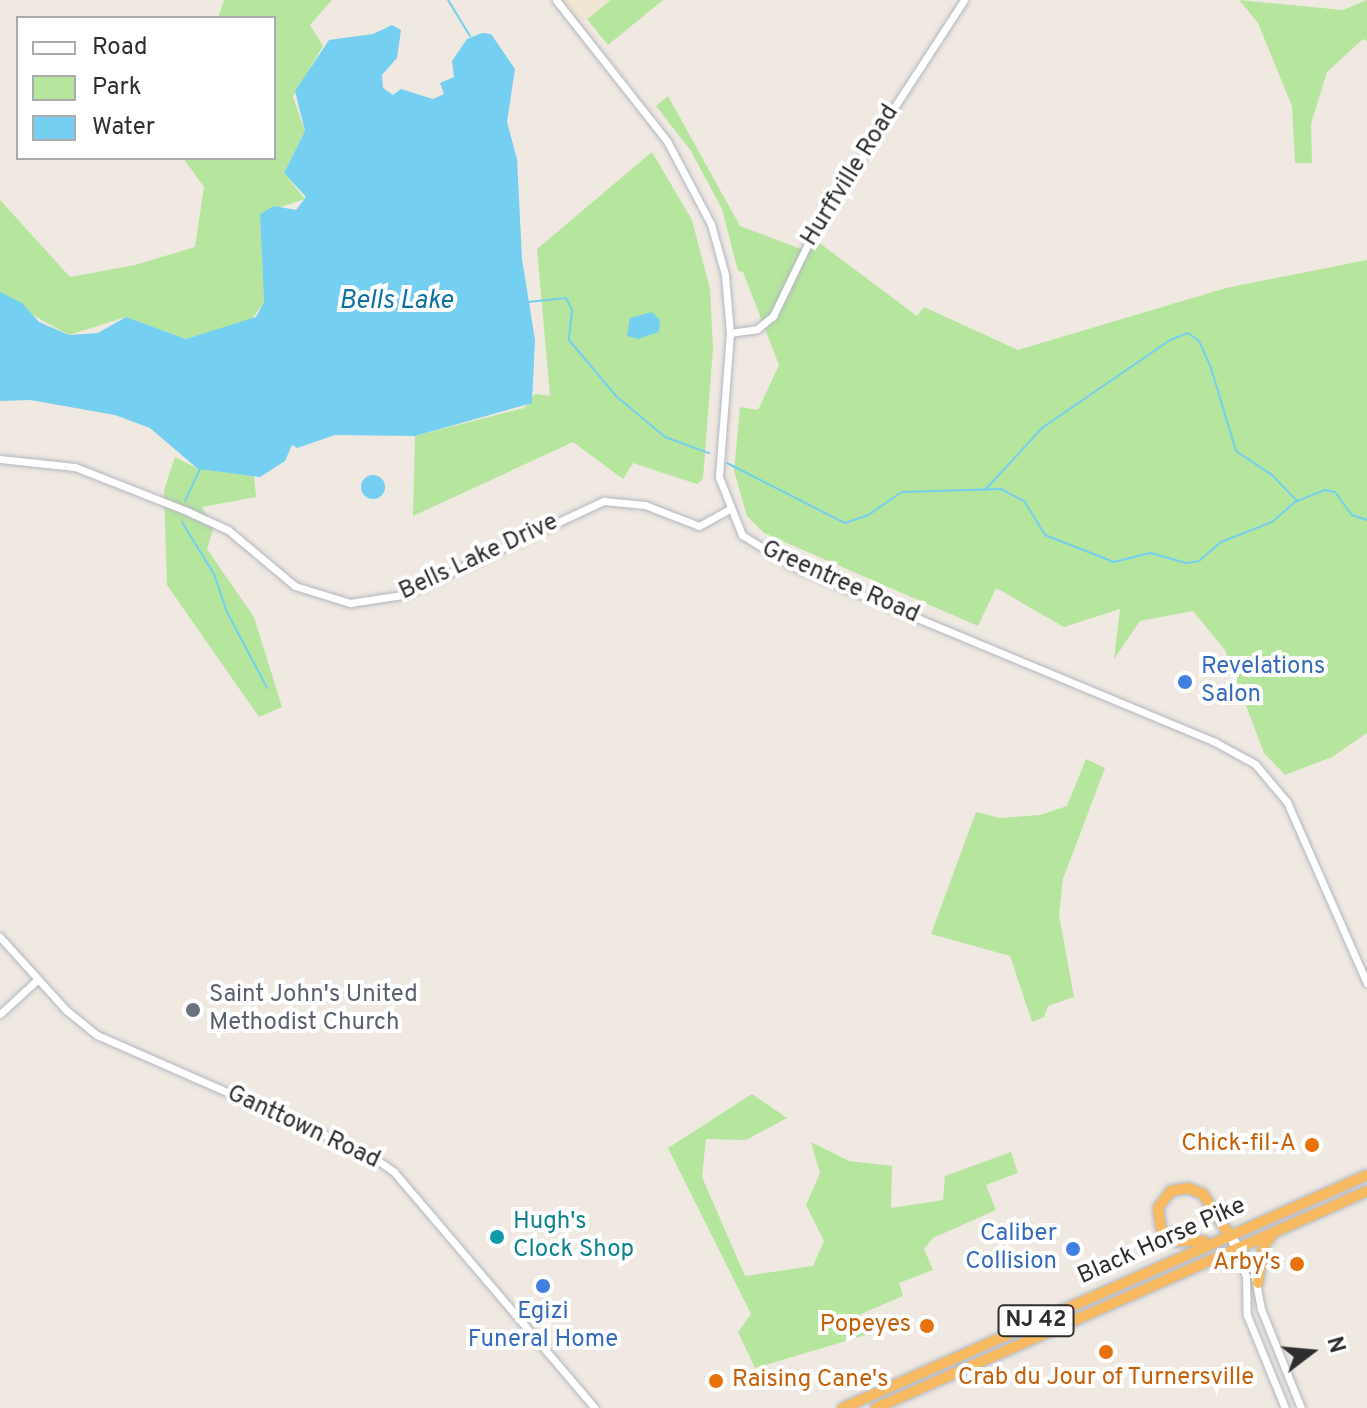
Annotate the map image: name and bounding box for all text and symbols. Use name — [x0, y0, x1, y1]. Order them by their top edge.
legend — [16, 16, 276, 160]
text: Road — [92, 33, 148, 63]
text: Park — [92, 73, 142, 103]
street label: Hurffville Road — [796, 100, 906, 252]
text: Water — [92, 113, 155, 143]
water label: Bells Lake — [339, 286, 453, 318]
street label: Bells Lake Drive — [395, 509, 563, 607]
street label: Greentree Road — [757, 535, 923, 631]
place label: Revelations Salon — [1201, 654, 1325, 710]
marker: Revelations Salon — [1176, 673, 1194, 691]
place label: Saint John's United Methodist Church — [209, 982, 418, 1038]
marker: Saint John's United Methodist Church — [184, 1001, 202, 1019]
street label: Ganttown Road — [222, 1080, 384, 1176]
place label: Chick-fil-A — [1181, 1131, 1296, 1159]
marker: Chick-fil-A — [1303, 1136, 1321, 1154]
street label: Black Horse Pike — [1074, 1192, 1250, 1292]
place label: Hugh's Clock Shop — [513, 1209, 634, 1265]
place label: Caliber Collision — [965, 1221, 1057, 1277]
marker: Hugh's Clock Shop — [488, 1228, 506, 1246]
marker: Caliber Collision — [1064, 1240, 1082, 1258]
place label: Arby's — [1213, 1250, 1281, 1278]
marker: Arby's — [1288, 1255, 1306, 1273]
marker: Egizi Funeral Home — [534, 1277, 552, 1295]
place label: Egizi Funeral Home — [468, 1299, 618, 1355]
road number: NJ 42 — [996, 1303, 1076, 1339]
place label: Popeyes — [820, 1312, 911, 1340]
north arrow — [1271, 1312, 1351, 1392]
marker: Popeyes — [918, 1317, 936, 1335]
text: N — [1319, 1334, 1350, 1357]
marker: Crab du Jour of Turnersville — [1097, 1343, 1115, 1361]
place label: Crab du Jour of Turnersville — [957, 1365, 1255, 1393]
place label: Raising Cane's — [732, 1367, 888, 1395]
marker: Raising Cane's — [707, 1372, 725, 1390]

